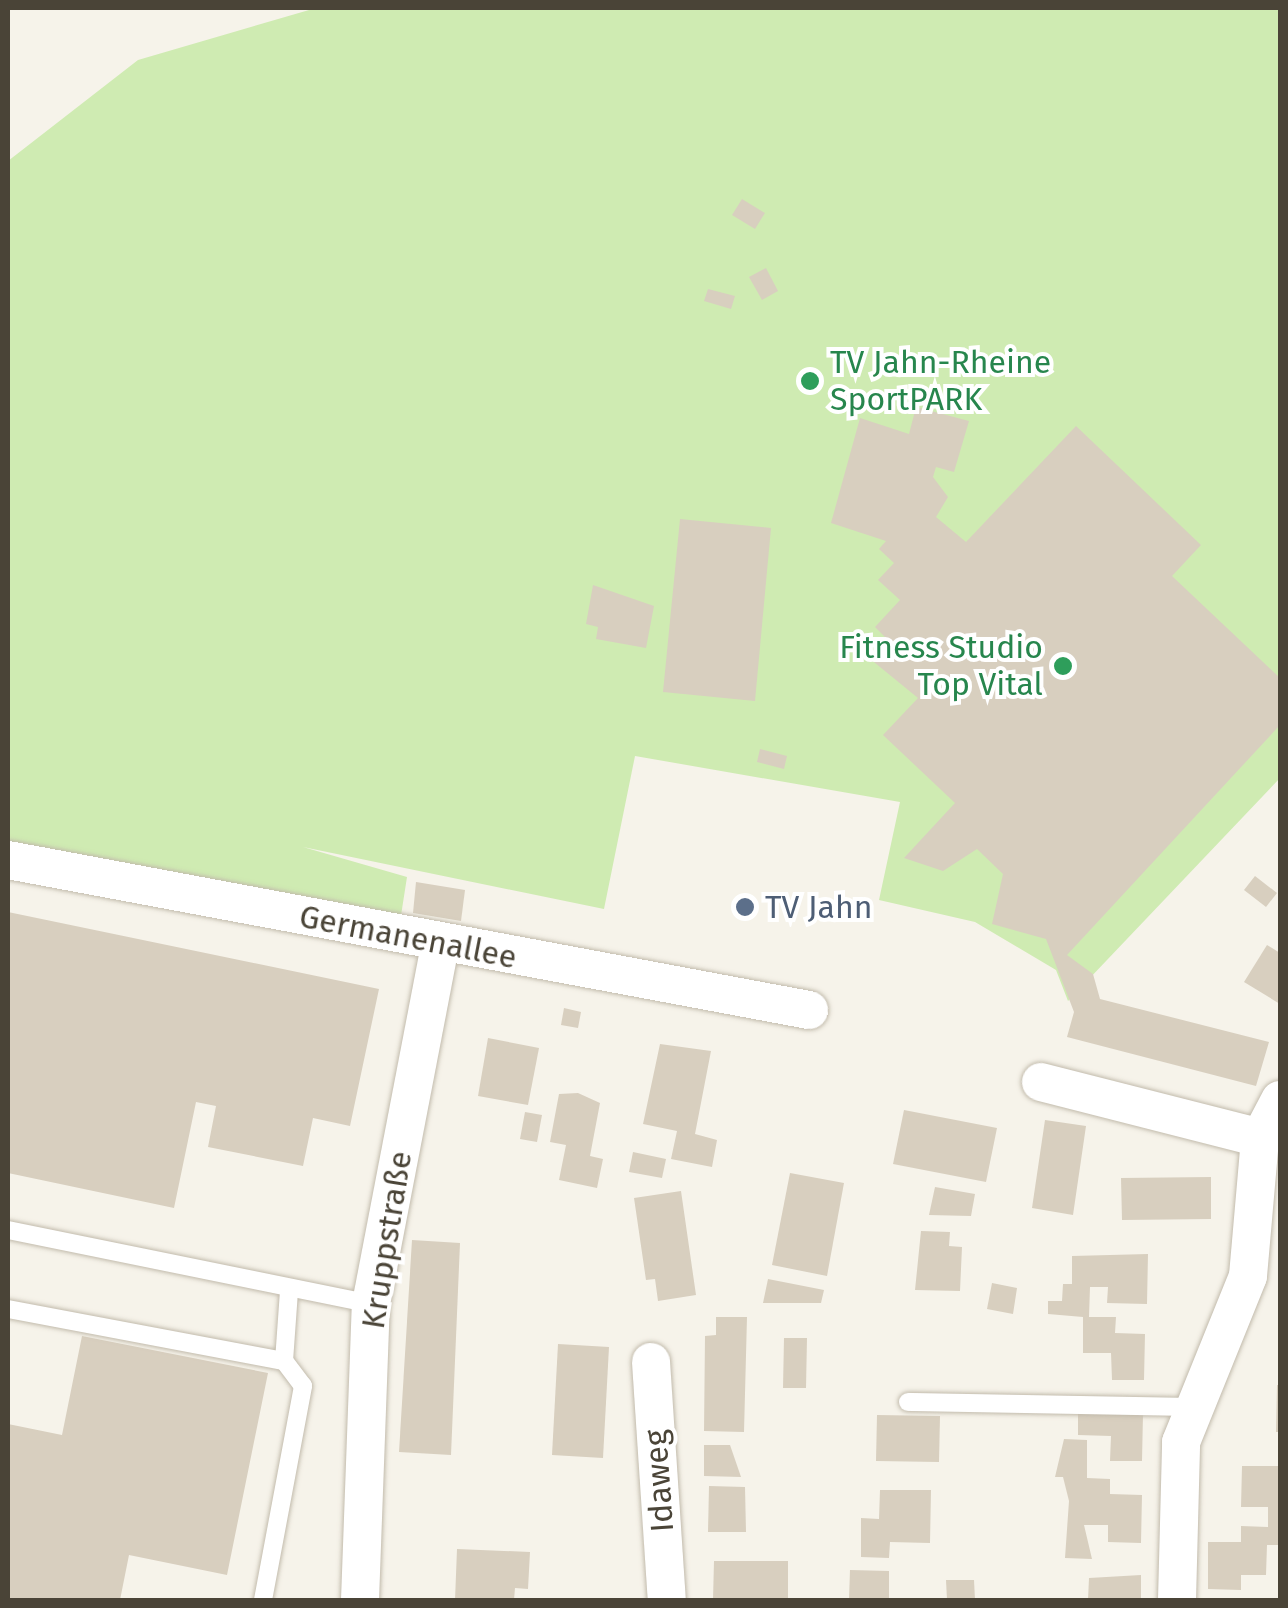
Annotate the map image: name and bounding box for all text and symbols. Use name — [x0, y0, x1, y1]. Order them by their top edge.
place label: TV Jahn-Rheine SportPARK — [830, 344, 1051, 419]
marker: TV Jahn-Rheine SportPARK — [799, 370, 821, 392]
place label: Fitness Studio Top Vital — [839, 629, 1043, 704]
marker: Fitness Studio Top Vital — [1052, 655, 1074, 677]
place label: TV Jahn — [765, 888, 872, 926]
marker: TV Jahn — [734, 896, 756, 918]
street label: Germanenallee — [296, 897, 520, 977]
street label: Kruppstraße — [354, 1148, 420, 1332]
street label: Idaweg — [636, 1428, 682, 1534]

